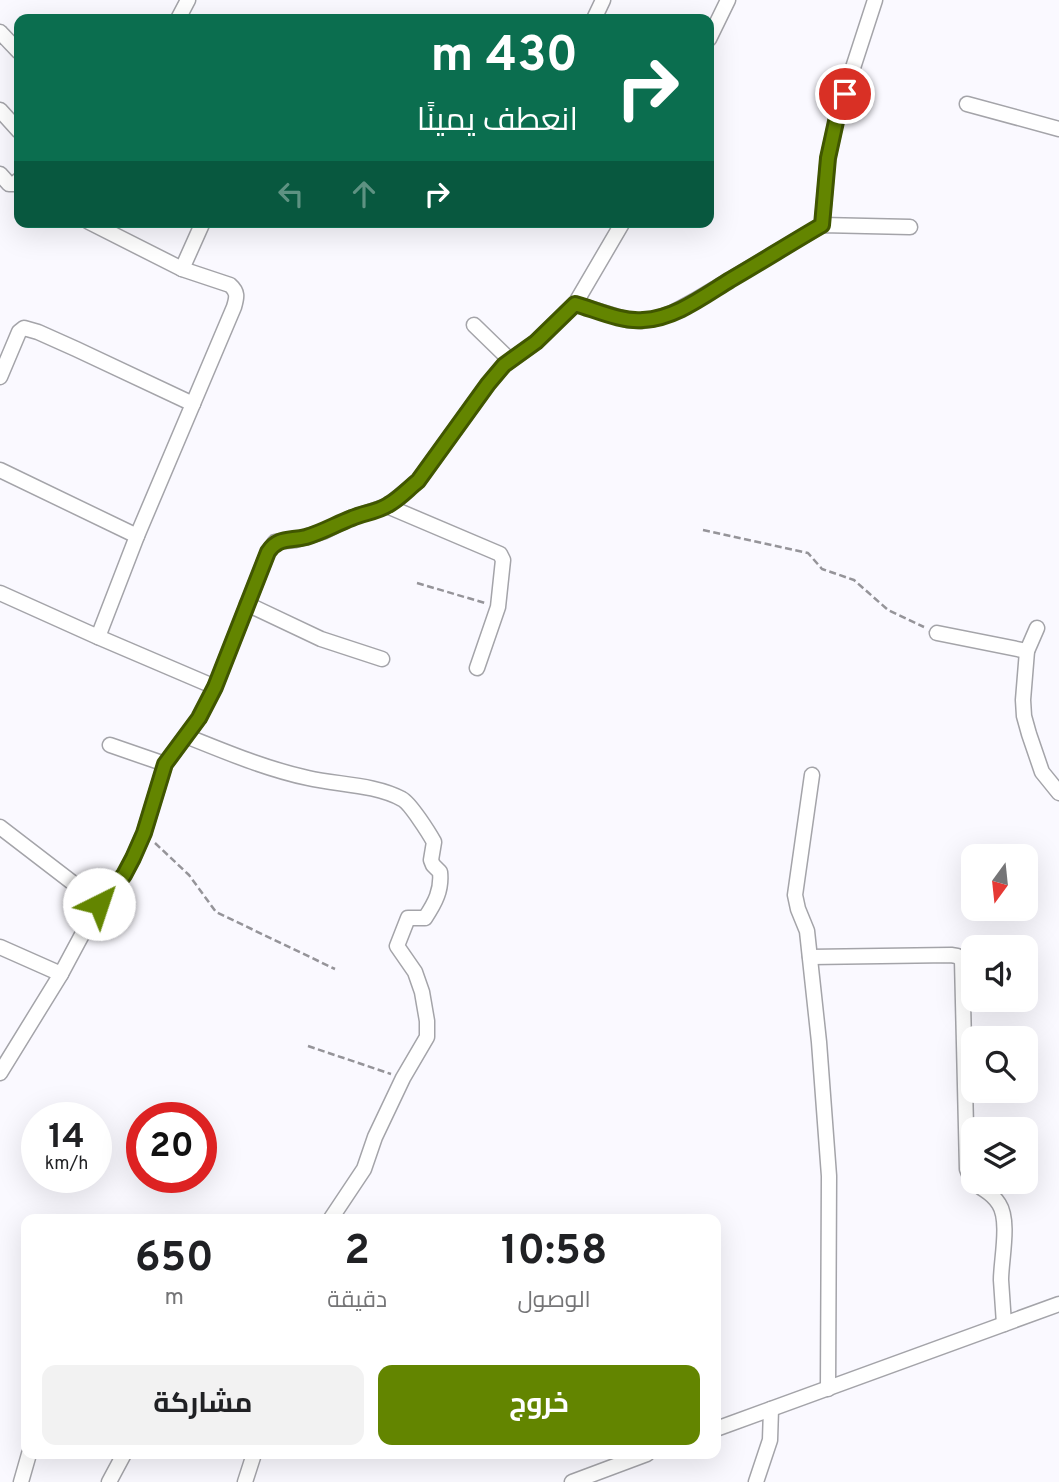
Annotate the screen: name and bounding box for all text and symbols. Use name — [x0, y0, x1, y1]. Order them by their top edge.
text: 430 m — [430, 27, 578, 89]
icon: right — [602, 42, 693, 133]
pin — [815, 64, 875, 124]
icon: arrive — [826, 75, 864, 113]
text: انعطف يمينًا — [417, 102, 578, 142]
icon: left — [272, 175, 310, 213]
icon: ahead — [345, 175, 383, 213]
icon: right — [418, 175, 456, 213]
north arrow — [961, 844, 1038, 920]
map controls — [961, 844, 1038, 1194]
position arrow — [62, 867, 136, 941]
button: sound — [961, 935, 1038, 1012]
button: search — [961, 1026, 1038, 1103]
speed limit sign: 20 — [126, 1102, 217, 1193]
text: 14 — [48, 1116, 85, 1160]
button: layers — [961, 1117, 1038, 1194]
text: km/h — [45, 1153, 88, 1176]
text: 2 — [344, 1226, 370, 1279]
text: 10:58 — [501, 1226, 607, 1279]
text: 650 — [135, 1233, 214, 1286]
text: m — [164, 1284, 184, 1313]
text: دقيقة — [327, 1287, 387, 1316]
text: الوصول — [517, 1287, 591, 1316]
button: مشاركة — [42, 1365, 364, 1445]
button: خروج — [378, 1365, 700, 1445]

